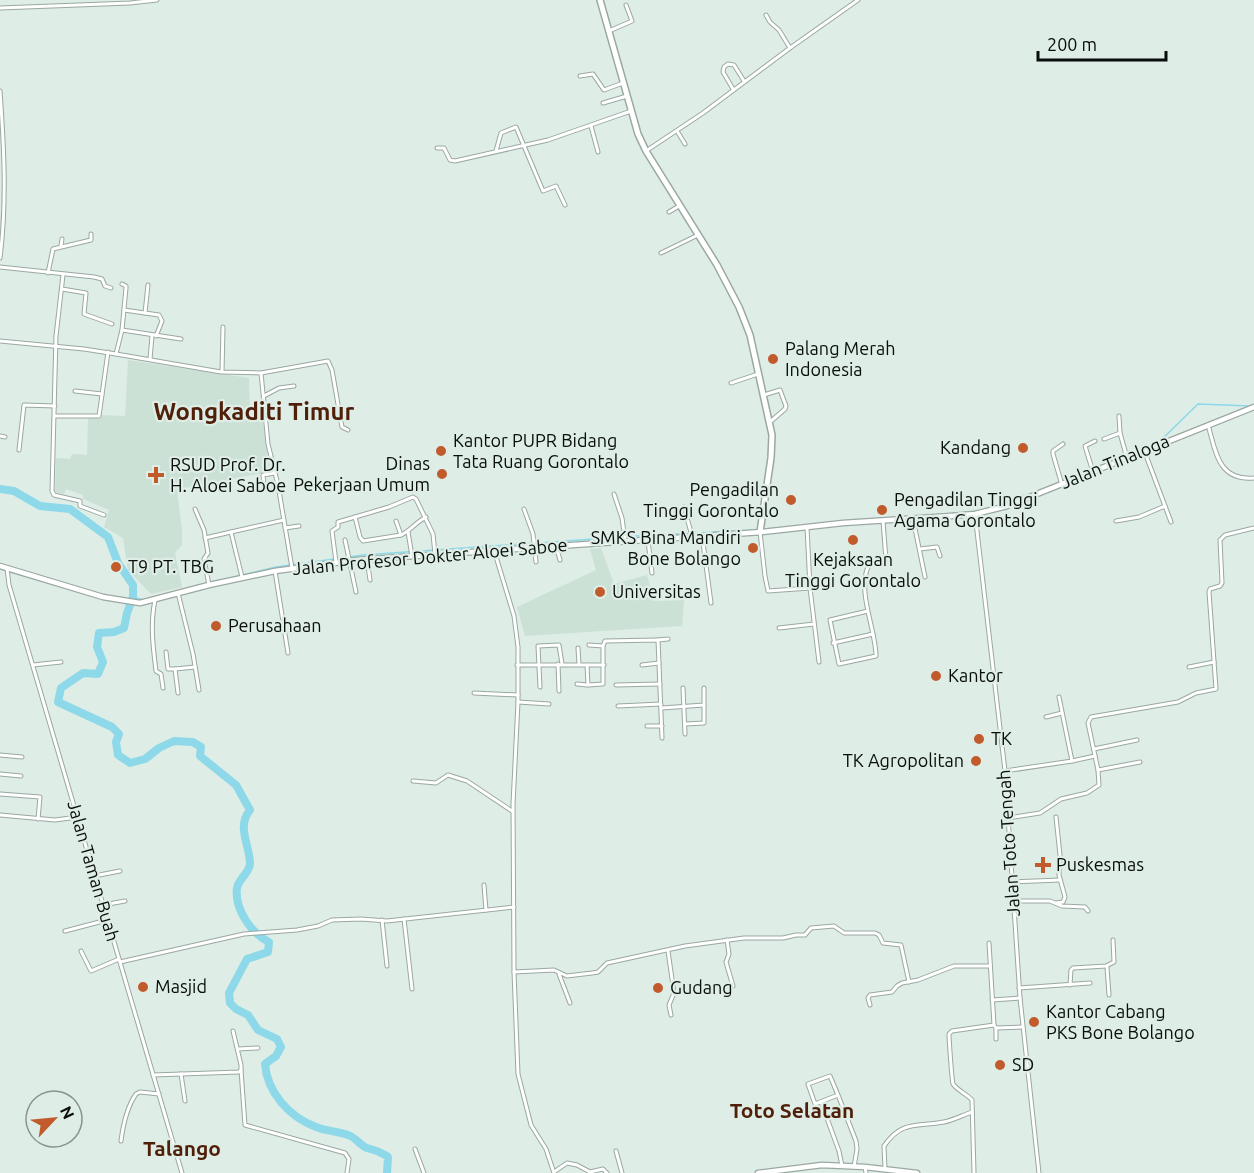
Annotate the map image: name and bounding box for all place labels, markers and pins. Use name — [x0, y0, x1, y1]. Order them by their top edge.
place label: Palang Merah Indonesia — [785, 338, 896, 379]
marker: Palang Merah Indonesia — [766, 352, 780, 366]
place label: Kantor PUPR Bidang Tata Ruang Gorontalo — [453, 430, 629, 471]
place label: Kandang — [940, 437, 1011, 457]
marker: Kandang — [1016, 441, 1030, 455]
marker: Kantor PUPR Bidang Tata Ruang Gorontalo — [434, 444, 448, 458]
place label: Dinas Pekerjaan Umum — [293, 453, 430, 494]
place label: RSUD Prof. Dr. H. Aloei Saboe — [170, 454, 286, 495]
marker: RSUD Prof. Dr. H. Aloei Saboe — [147, 466, 165, 484]
marker: Dinas Pekerjaan Umum — [435, 467, 449, 481]
place label: Pengadilan Tinggi Gorontalo — [643, 479, 779, 520]
place label: Pengadilan Tinggi Agama Gorontalo — [894, 489, 1038, 530]
marker: Pengadilan Tinggi Gorontalo — [784, 493, 798, 507]
marker: Pengadilan Tinggi Agama Gorontalo — [875, 503, 889, 517]
place label: SMKS Bina Mandiri Bone Bolango — [591, 527, 741, 568]
marker: Kejaksaan Tinggi Gorontalo — [846, 533, 860, 547]
marker: SMKS Bina Mandiri Bone Bolango — [746, 541, 760, 555]
place label: Kejaksaan Tinggi Gorontalo — [785, 549, 921, 590]
place label: T9 PT. TBG — [128, 556, 214, 576]
marker: T9 PT. TBG — [109, 560, 123, 574]
place label: Universitas — [612, 581, 701, 601]
marker: Universitas — [593, 585, 607, 599]
place label: Perusahaan — [228, 615, 322, 635]
marker: Perusahaan — [209, 619, 223, 633]
place label: Kantor — [948, 665, 1003, 685]
marker: Kantor — [929, 669, 943, 683]
place label: TK — [991, 728, 1012, 748]
marker: TK — [972, 732, 986, 746]
place label: TK Agropolitan — [843, 750, 964, 770]
marker: TK Agropolitan — [969, 754, 983, 768]
place label: Puskesmas — [1056, 854, 1144, 874]
marker: Puskesmas — [1034, 856, 1052, 874]
place label: Masjid — [155, 976, 207, 996]
place label: Gudang — [670, 977, 733, 997]
marker: Masjid — [136, 980, 150, 994]
marker: Gudang — [651, 981, 665, 995]
place label: Kantor Cabang PKS Bone Bolango — [1046, 1001, 1195, 1042]
marker: Kantor Cabang PKS Bone Bolango — [1027, 1015, 1041, 1029]
place label: SD — [1012, 1054, 1034, 1074]
marker: SD — [993, 1058, 1007, 1072]

